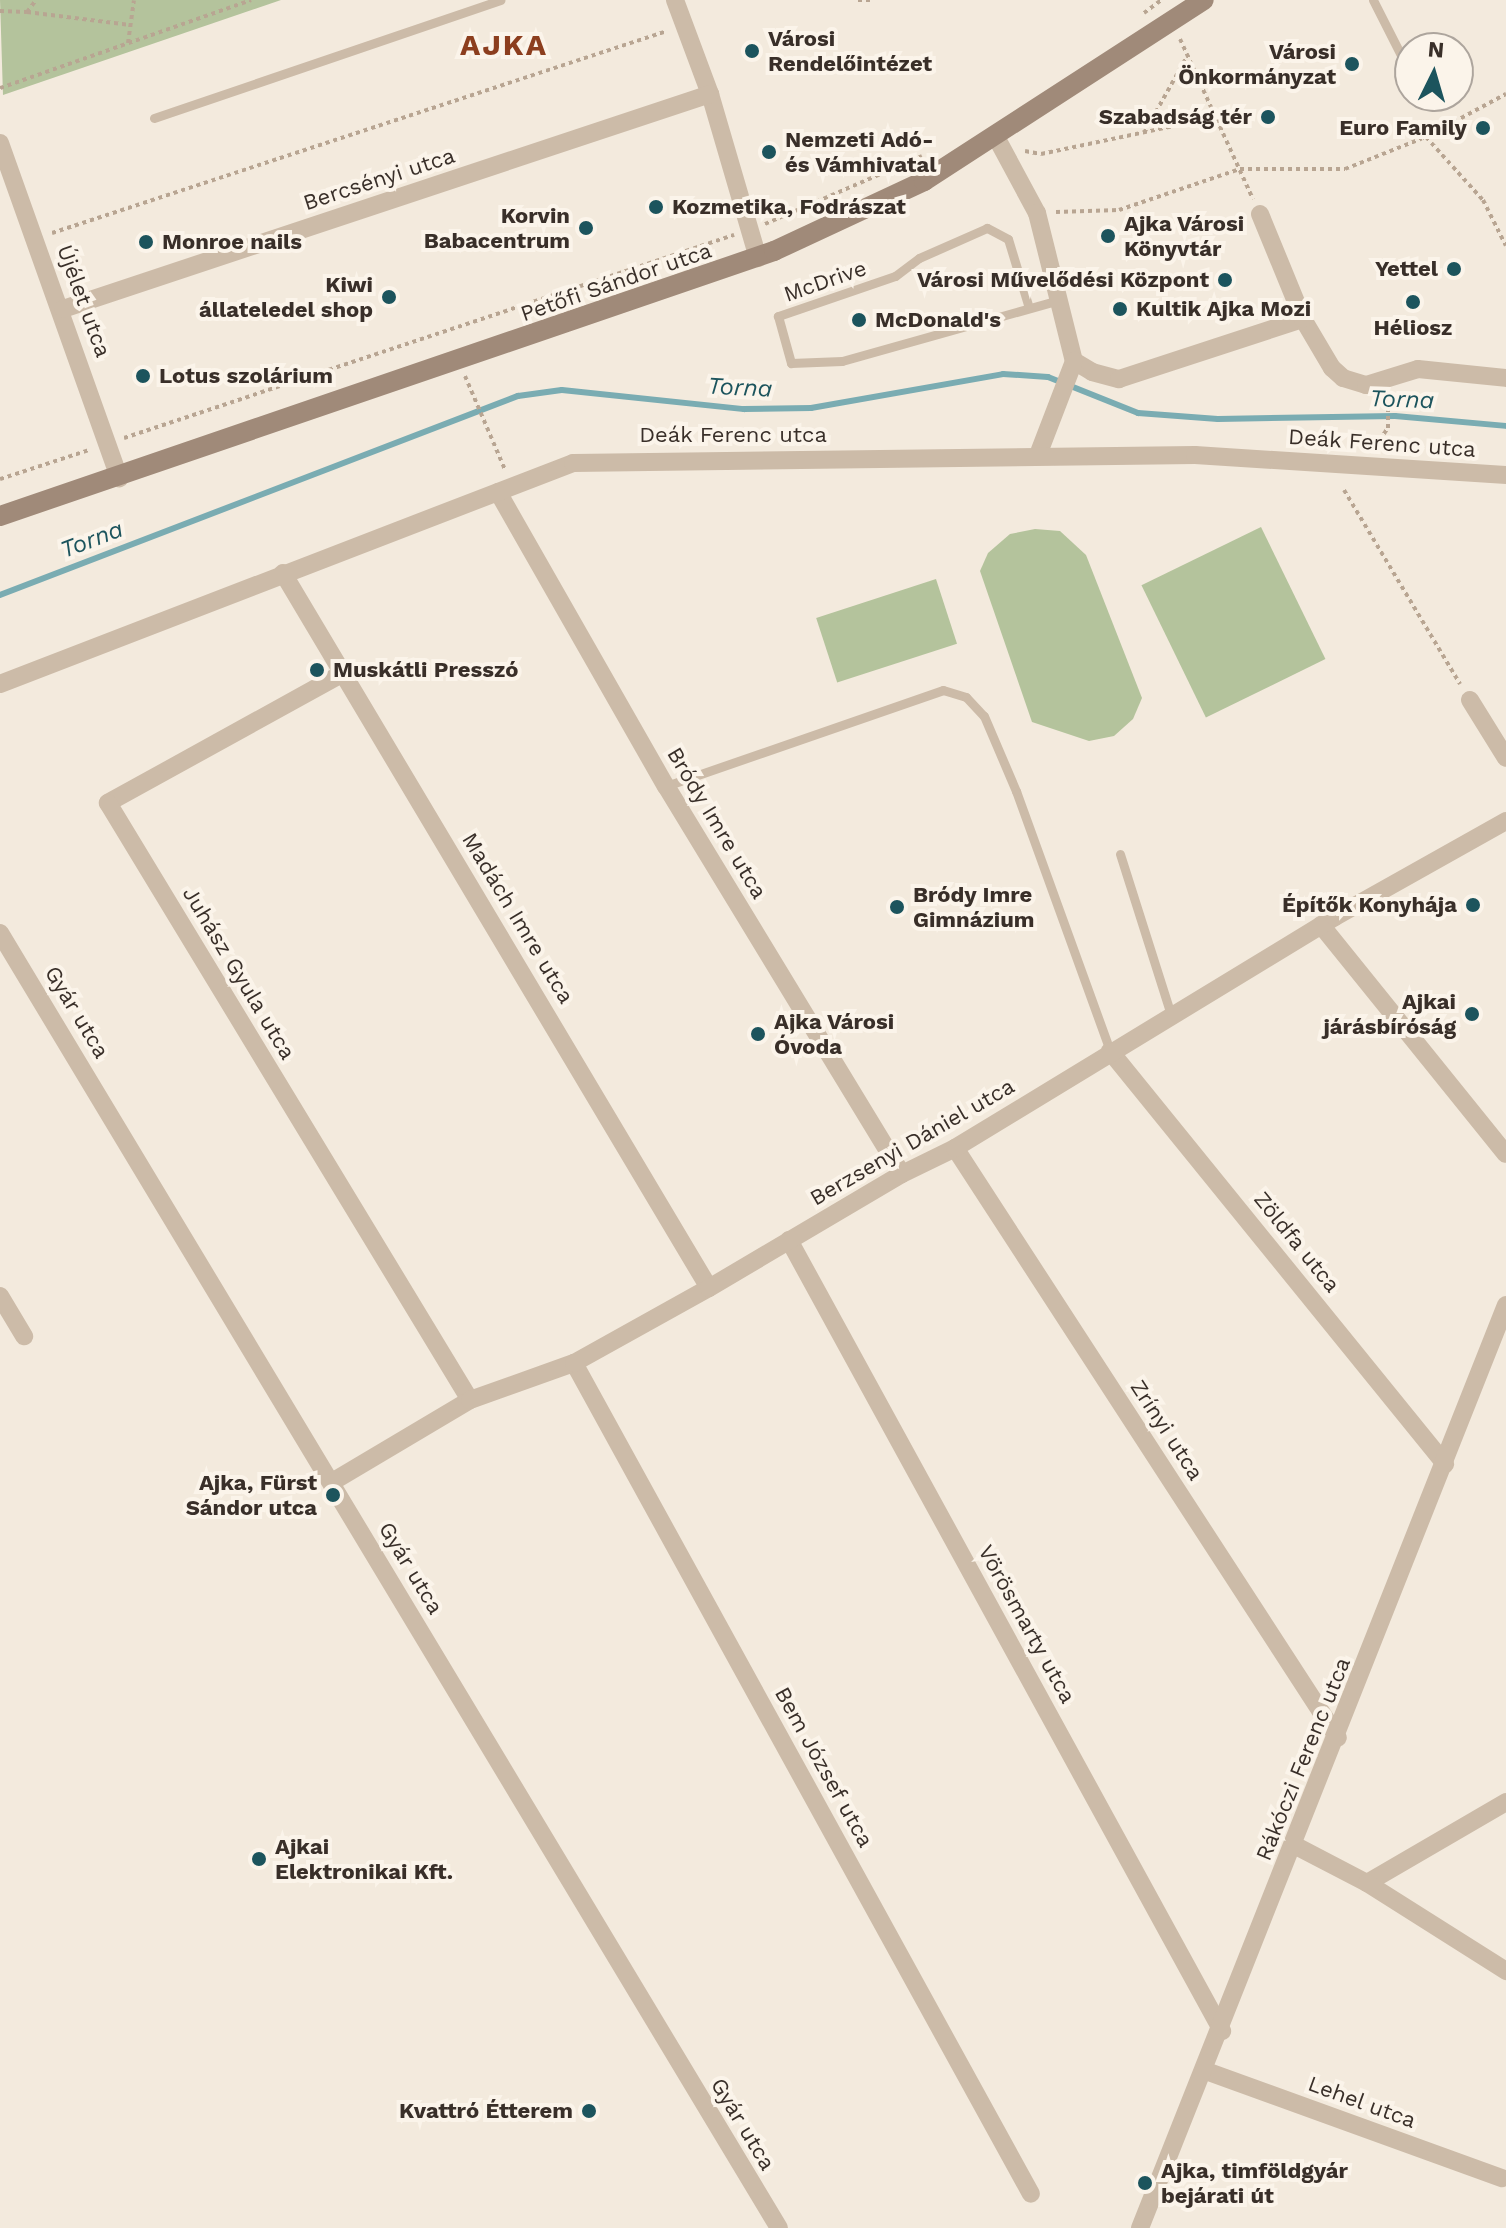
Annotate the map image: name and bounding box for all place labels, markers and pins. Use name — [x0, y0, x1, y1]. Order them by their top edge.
place label: Városi Rendelőintézet — [768, 25, 932, 76]
place label: Városi Önkormányzat — [1178, 38, 1336, 90]
marker: Városi Rendelőintézet — [743, 42, 761, 60]
marker: Városi Önkormányzat — [1343, 55, 1361, 73]
place label: Szabadság tér — [1099, 104, 1252, 130]
marker: Szabadság tér — [1259, 108, 1277, 126]
place label: Euro Family — [1339, 115, 1467, 141]
marker: Euro Family — [1474, 119, 1492, 137]
place label: Nemzeti Adó- és Vámhivatal — [785, 126, 937, 178]
marker: Nemzeti Adó- és Vámhivatal — [760, 143, 778, 161]
place label: Kozmetika, Fodrászat — [672, 194, 906, 220]
marker: Kozmetika, Fodrászat — [647, 198, 665, 216]
place label: Korvin Babacentrum — [424, 202, 570, 254]
place label: Ajka Városi Könyvtár — [1124, 210, 1245, 262]
marker: Korvin Babacentrum — [577, 219, 595, 237]
marker: Ajka Városi Könyvtár — [1099, 227, 1117, 245]
place label: Monroe nails — [162, 229, 302, 255]
marker: Monroe nails — [137, 233, 155, 251]
place label: Yettel — [1375, 256, 1438, 282]
marker: Yettel — [1445, 260, 1463, 278]
place label: Városi Művelődési Központ — [917, 267, 1209, 293]
place label: Kiwi állateledel shop — [199, 271, 373, 322]
marker: Városi Művelődési Központ — [1216, 271, 1234, 289]
marker: Kiwi állateledel shop — [380, 288, 398, 306]
marker: Héliosz — [1404, 293, 1422, 311]
place label: Kultik Ajka Mozi — [1136, 296, 1312, 322]
marker: Kultik Ajka Mozi — [1111, 300, 1129, 318]
place label: McDonald's — [875, 307, 1001, 333]
marker: McDonald's — [850, 311, 868, 329]
place label: Héliosz — [1374, 315, 1452, 341]
place label: Lotus szolárium — [159, 363, 333, 389]
marker: Lotus szolárium — [134, 367, 152, 385]
place label: Muskátli Presszó — [333, 657, 518, 683]
marker: Muskátli Presszó — [308, 661, 326, 679]
place label: Bródy Imre Gimnázium — [913, 881, 1034, 932]
place label: Építők Konyhája — [1282, 892, 1457, 918]
marker: Építők Konyhája — [1464, 896, 1482, 914]
marker: Bródy Imre Gimnázium — [888, 898, 906, 916]
place label: Ajkai járásbíróság — [1323, 988, 1456, 1040]
marker: Ajkai járásbíróság — [1463, 1005, 1481, 1023]
place label: Ajka Városi Óvoda — [774, 1008, 895, 1060]
marker: Ajka Városi Óvoda — [749, 1025, 767, 1043]
place label: Ajka, Fürst Sándor utca — [185, 1469, 317, 1520]
marker: Ajka, Fürst Sándor utca — [324, 1486, 342, 1504]
place label: Ajkai Elektronikai Kft. — [275, 1833, 453, 1884]
marker: Ajkai Elektronikai Kft. — [250, 1850, 268, 1868]
place label: Kvattró Étterem — [399, 2098, 573, 2124]
marker: Kvattró Étterem — [580, 2102, 598, 2120]
place label: Ajka, timföldgyár bejárati út — [1161, 2157, 1348, 2208]
marker: Ajka, timföldgyár bejárati út — [1136, 2174, 1154, 2192]

